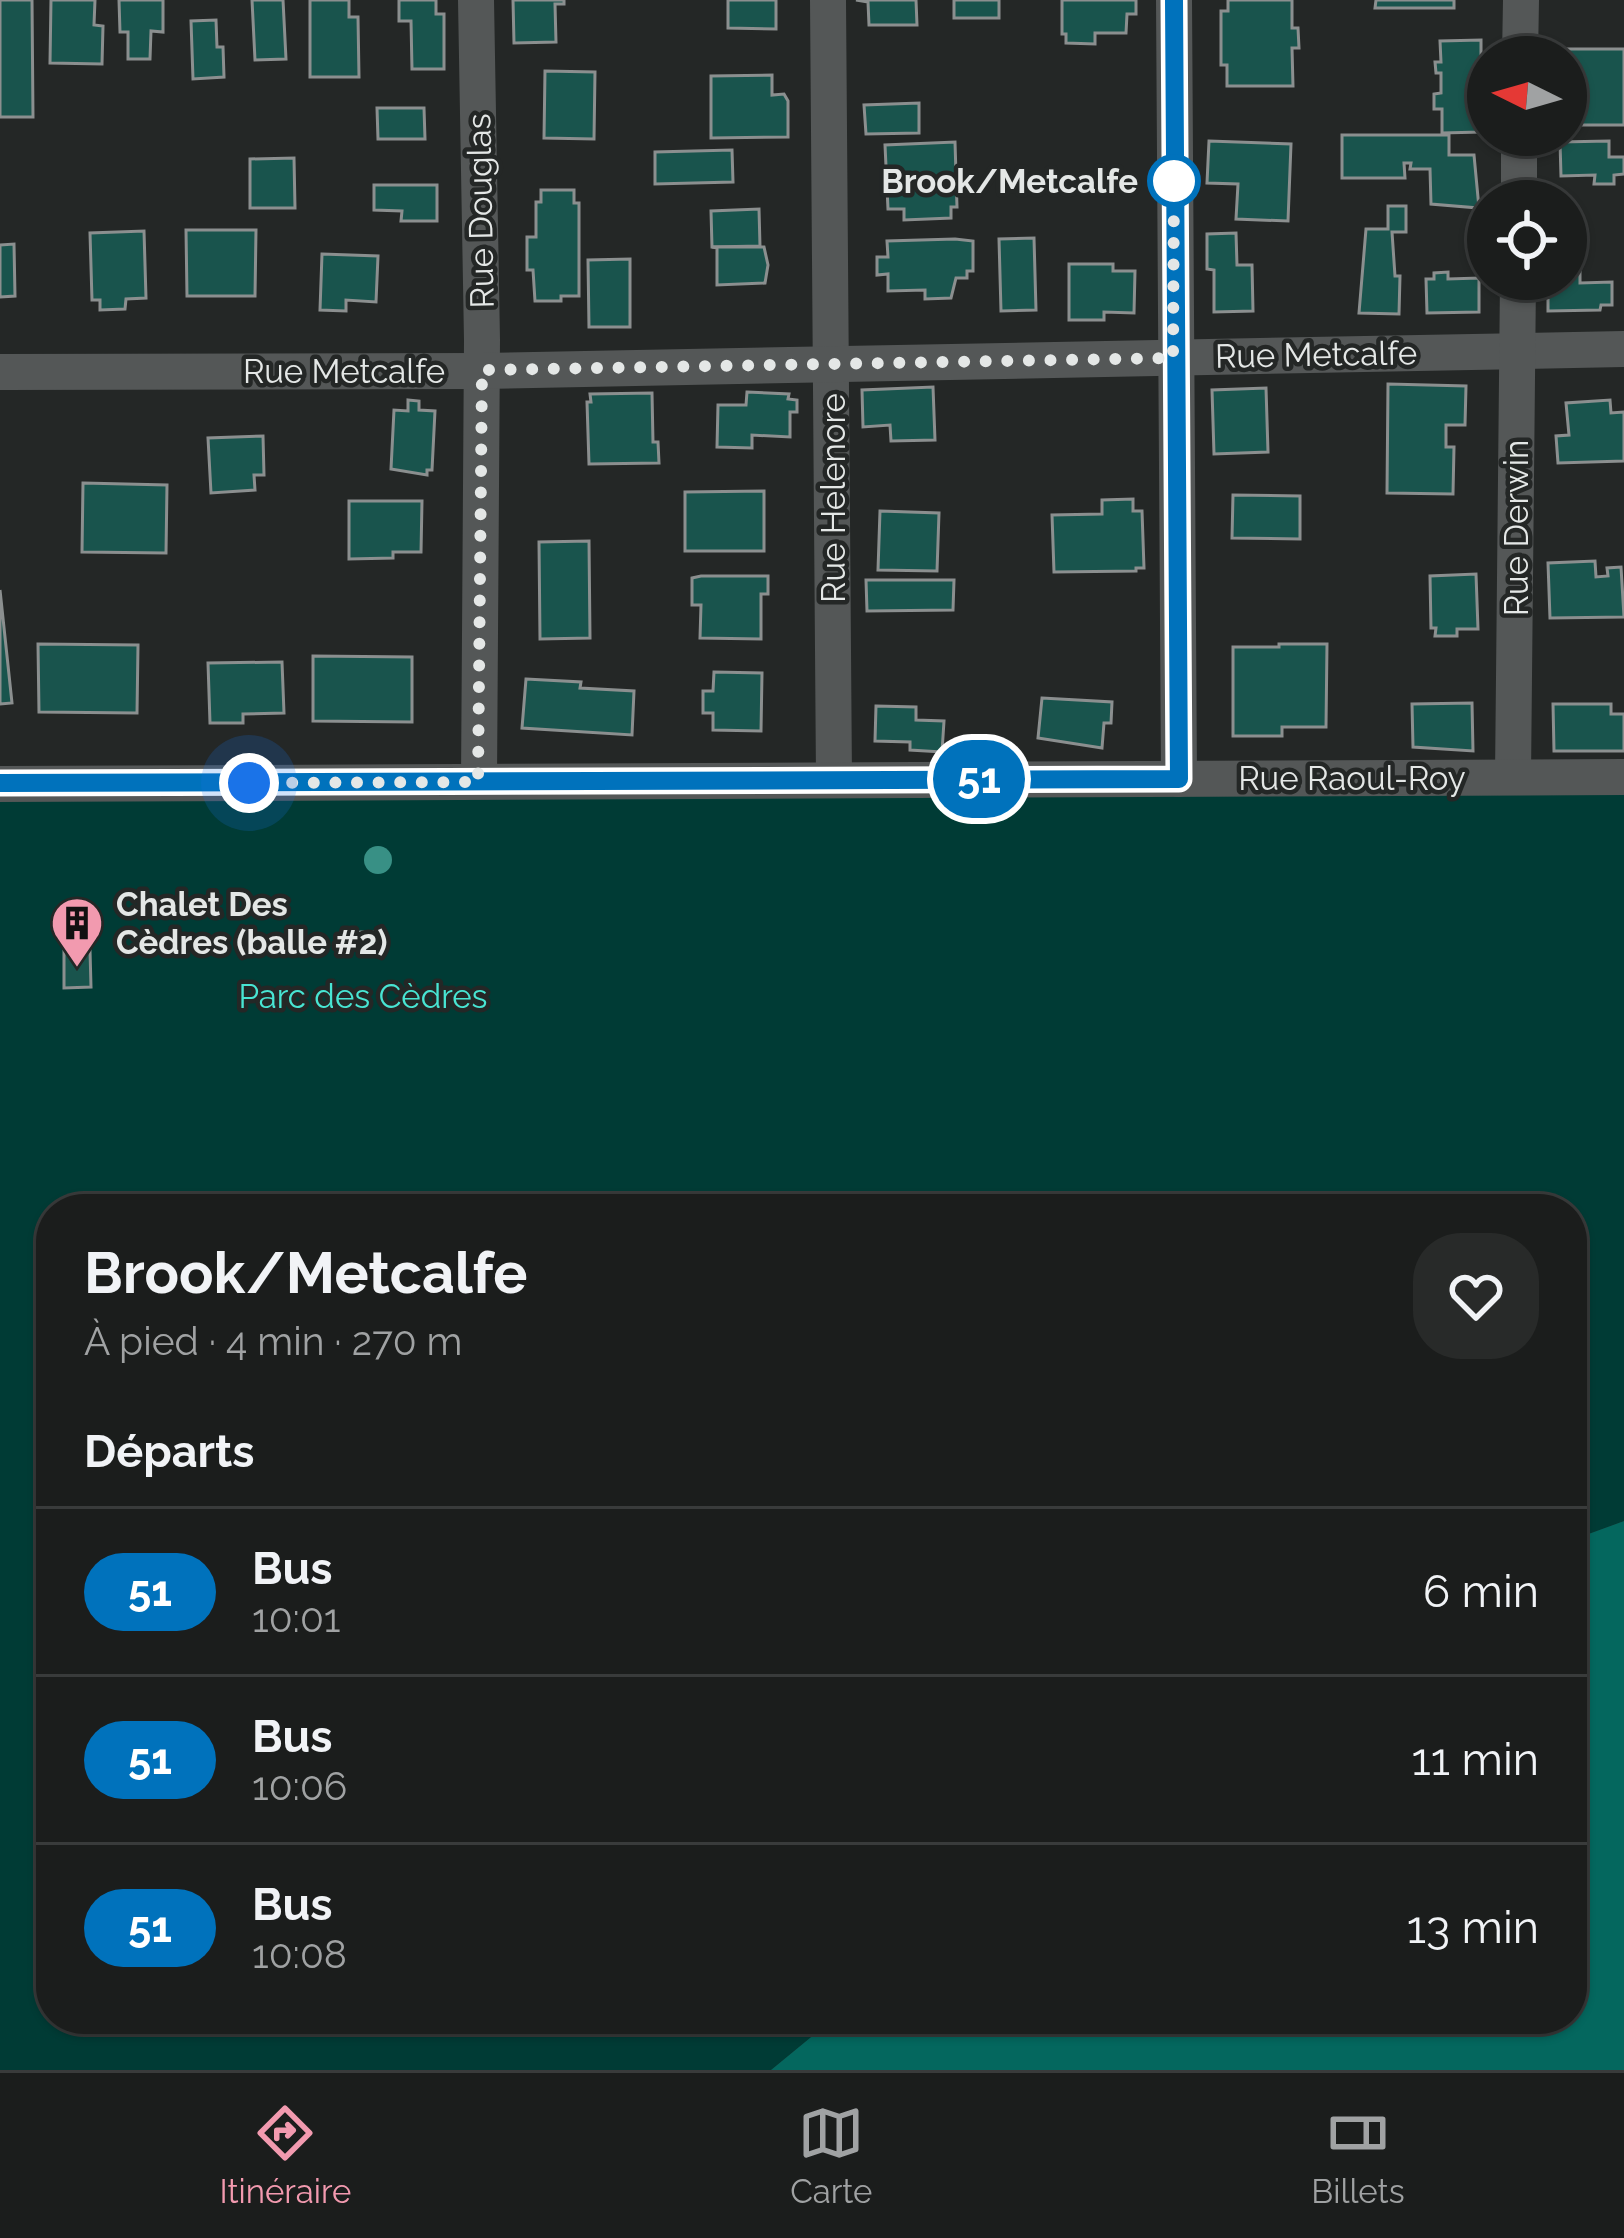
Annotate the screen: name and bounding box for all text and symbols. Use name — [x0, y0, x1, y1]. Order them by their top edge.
north arrow — [1467, 36, 1587, 156]
map controls — [1467, 36, 1587, 300]
street label: Rue Douglas — [459, 113, 502, 309]
marker: Brook/Metcalfe — [1149, 156, 1199, 206]
place label: Brook/Metcalfe — [881, 162, 1138, 201]
button: locate — [1467, 180, 1587, 300]
street label: Rue Metcalfe — [1215, 333, 1417, 376]
street label: Rue Metcalfe — [243, 352, 445, 391]
street label: Rue Helenore — [814, 393, 853, 603]
street label: Rue Derwin — [1497, 440, 1536, 616]
line badge: 51 — [925, 740, 1033, 818]
your location — [219, 753, 279, 813]
text: 51 — [957, 754, 1001, 803]
street label: Rue Raoul-Roy — [1238, 759, 1466, 798]
place label: Chalet Des Cèdres (balle #2) — [116, 885, 387, 962]
building icon: Chalet Des Cèdres (balle #2) — [49, 895, 105, 969]
park label: Parc des Cèdres — [238, 977, 488, 1016]
button: heart — [1413, 1233, 1539, 1359]
text: Brook/Metcalfe — [84, 1239, 527, 1306]
text: À pied · 4 min · 270 m — [84, 1318, 462, 1364]
text: Départs — [84, 1425, 254, 1478]
text: Bus — [252, 1542, 333, 1595]
text: 6 min — [1423, 1565, 1539, 1618]
text: 51 — [128, 1567, 172, 1616]
text: 10:01 — [252, 1595, 340, 1641]
text: Bus — [252, 1710, 333, 1763]
text: 11 min — [1412, 1733, 1539, 1786]
text: 51 — [128, 1735, 172, 1784]
text: 10:06 — [252, 1763, 347, 1809]
text: Bus — [252, 1878, 333, 1931]
text: 13 min — [1407, 1901, 1539, 1954]
text: 51 — [128, 1903, 172, 1952]
text: 10:08 — [252, 1931, 347, 1977]
tab: Itinéraire — [219, 2100, 351, 2211]
tab: Carte — [790, 2100, 872, 2211]
tab: Billets — [1311, 2100, 1405, 2211]

